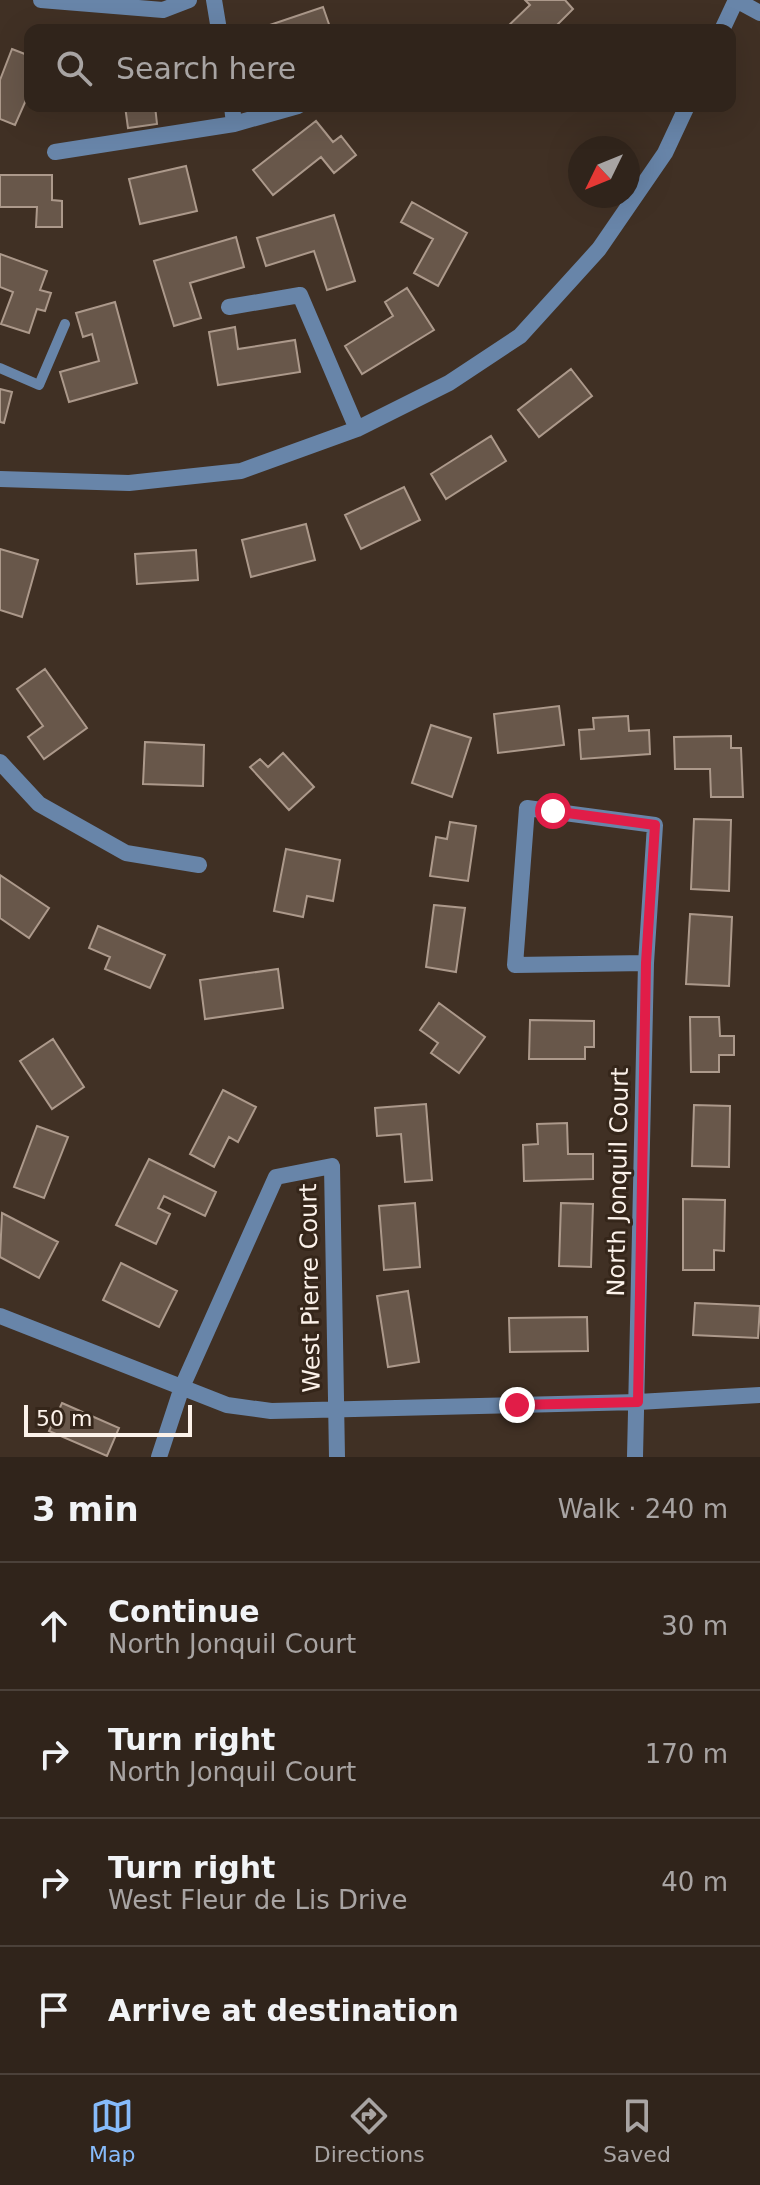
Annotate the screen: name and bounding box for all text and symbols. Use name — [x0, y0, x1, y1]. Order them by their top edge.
search box — [24, 24, 736, 112]
icon: search — [52, 46, 96, 90]
text: Search here — [116, 51, 296, 86]
north arrow — [568, 136, 640, 208]
route start — [535, 793, 571, 829]
street label: North Jonquil Court — [602, 1067, 634, 1297]
street label: West Pierre Court — [294, 1183, 326, 1393]
route end — [499, 1387, 535, 1423]
scale bar — [24, 1401, 192, 1437]
text: 50 m — [36, 1406, 92, 1431]
text: 3 min — [32, 1489, 139, 1529]
text: Walk · 240 m — [558, 1494, 728, 1524]
text: Continue — [108, 1594, 260, 1629]
icon: ahead — [32, 1604, 76, 1648]
text: 30 m — [661, 1611, 728, 1641]
text: North Jonquil Court — [108, 1629, 356, 1659]
text: Turn right — [108, 1722, 275, 1757]
icon: right — [32, 1732, 76, 1776]
text: 170 m — [645, 1739, 728, 1769]
text: North Jonquil Court — [108, 1757, 356, 1787]
text: Turn right — [108, 1850, 275, 1885]
icon: right — [32, 1860, 76, 1904]
text: 40 m — [661, 1867, 728, 1897]
text: West Fleur de Lis Drive — [108, 1885, 407, 1915]
icon: arrive — [32, 1988, 76, 2032]
text: Arrive at destination — [108, 1993, 459, 2028]
tab: Map — [89, 2094, 136, 2167]
tab: Directions — [314, 2094, 425, 2167]
tab: Saved — [603, 2094, 671, 2167]

